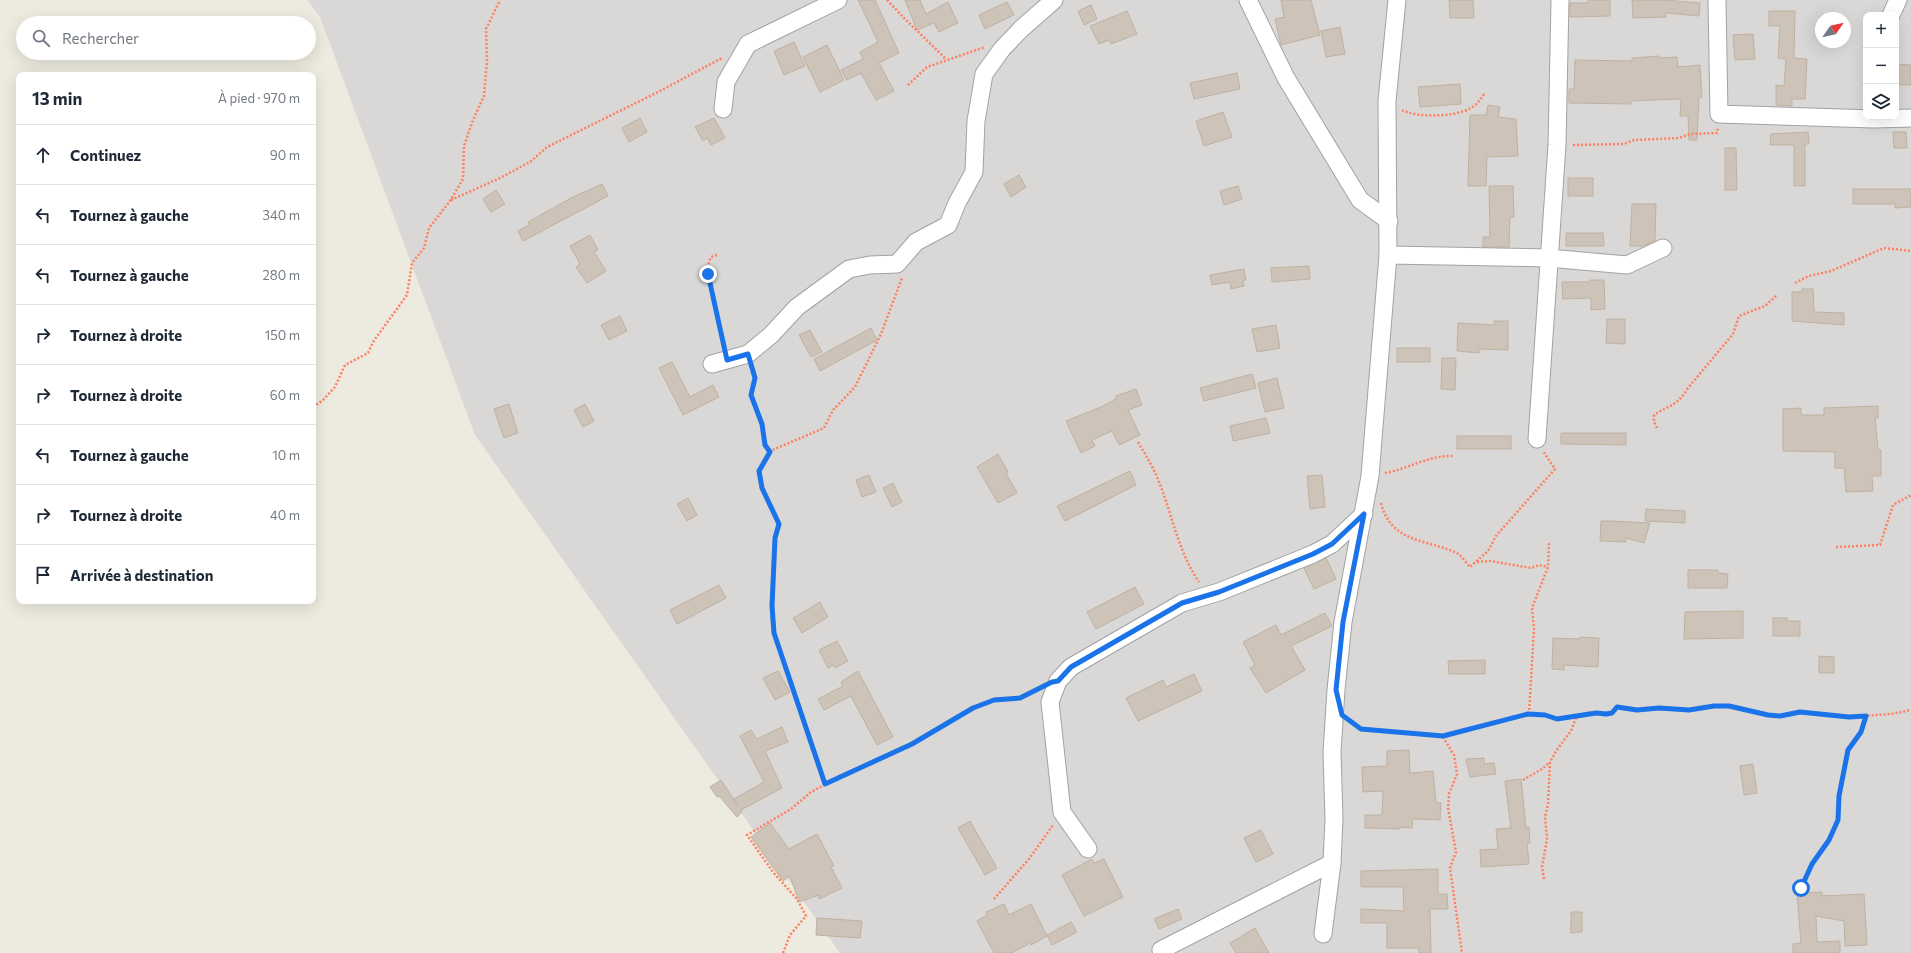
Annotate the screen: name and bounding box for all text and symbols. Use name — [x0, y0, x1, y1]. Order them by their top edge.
north arrow — [1815, 12, 1851, 48]
map controls — [1863, 12, 1899, 120]
button: + — [1863, 12, 1899, 48]
search box — [16, 16, 316, 60]
icon: search — [30, 27, 52, 49]
text: Rechercher — [62, 29, 139, 47]
button: − — [1863, 48, 1899, 84]
button: layers — [1863, 84, 1899, 120]
text: 13 min — [32, 88, 82, 109]
text: À pied · 970 m — [218, 90, 300, 106]
icon: ahead — [32, 144, 54, 166]
text: Continuez — [70, 146, 141, 164]
text: 90 m — [270, 147, 300, 163]
icon: left — [32, 204, 54, 226]
text: Tournez à gauche — [70, 206, 189, 224]
text: 340 m — [262, 207, 300, 223]
icon: left — [32, 264, 54, 286]
route end — [699, 265, 717, 283]
text: Tournez à gauche — [70, 266, 189, 284]
text: 280 m — [263, 267, 300, 283]
icon: right — [32, 324, 54, 346]
text: Tournez à droite — [70, 326, 182, 344]
text: 150 m — [265, 327, 300, 343]
icon: right — [32, 384, 54, 406]
text: Tournez à droite — [70, 386, 182, 404]
text: 60 m — [270, 387, 300, 403]
icon: left — [32, 444, 54, 466]
text: Tournez à gauche — [70, 446, 189, 464]
text: 10 m — [272, 447, 300, 463]
icon: right — [32, 504, 54, 526]
text: Tournez à droite — [70, 506, 182, 524]
text: 40 m — [270, 507, 300, 523]
icon: arrive — [32, 564, 54, 586]
text: Arrivée à destination — [70, 566, 213, 584]
route start — [1792, 879, 1810, 897]

